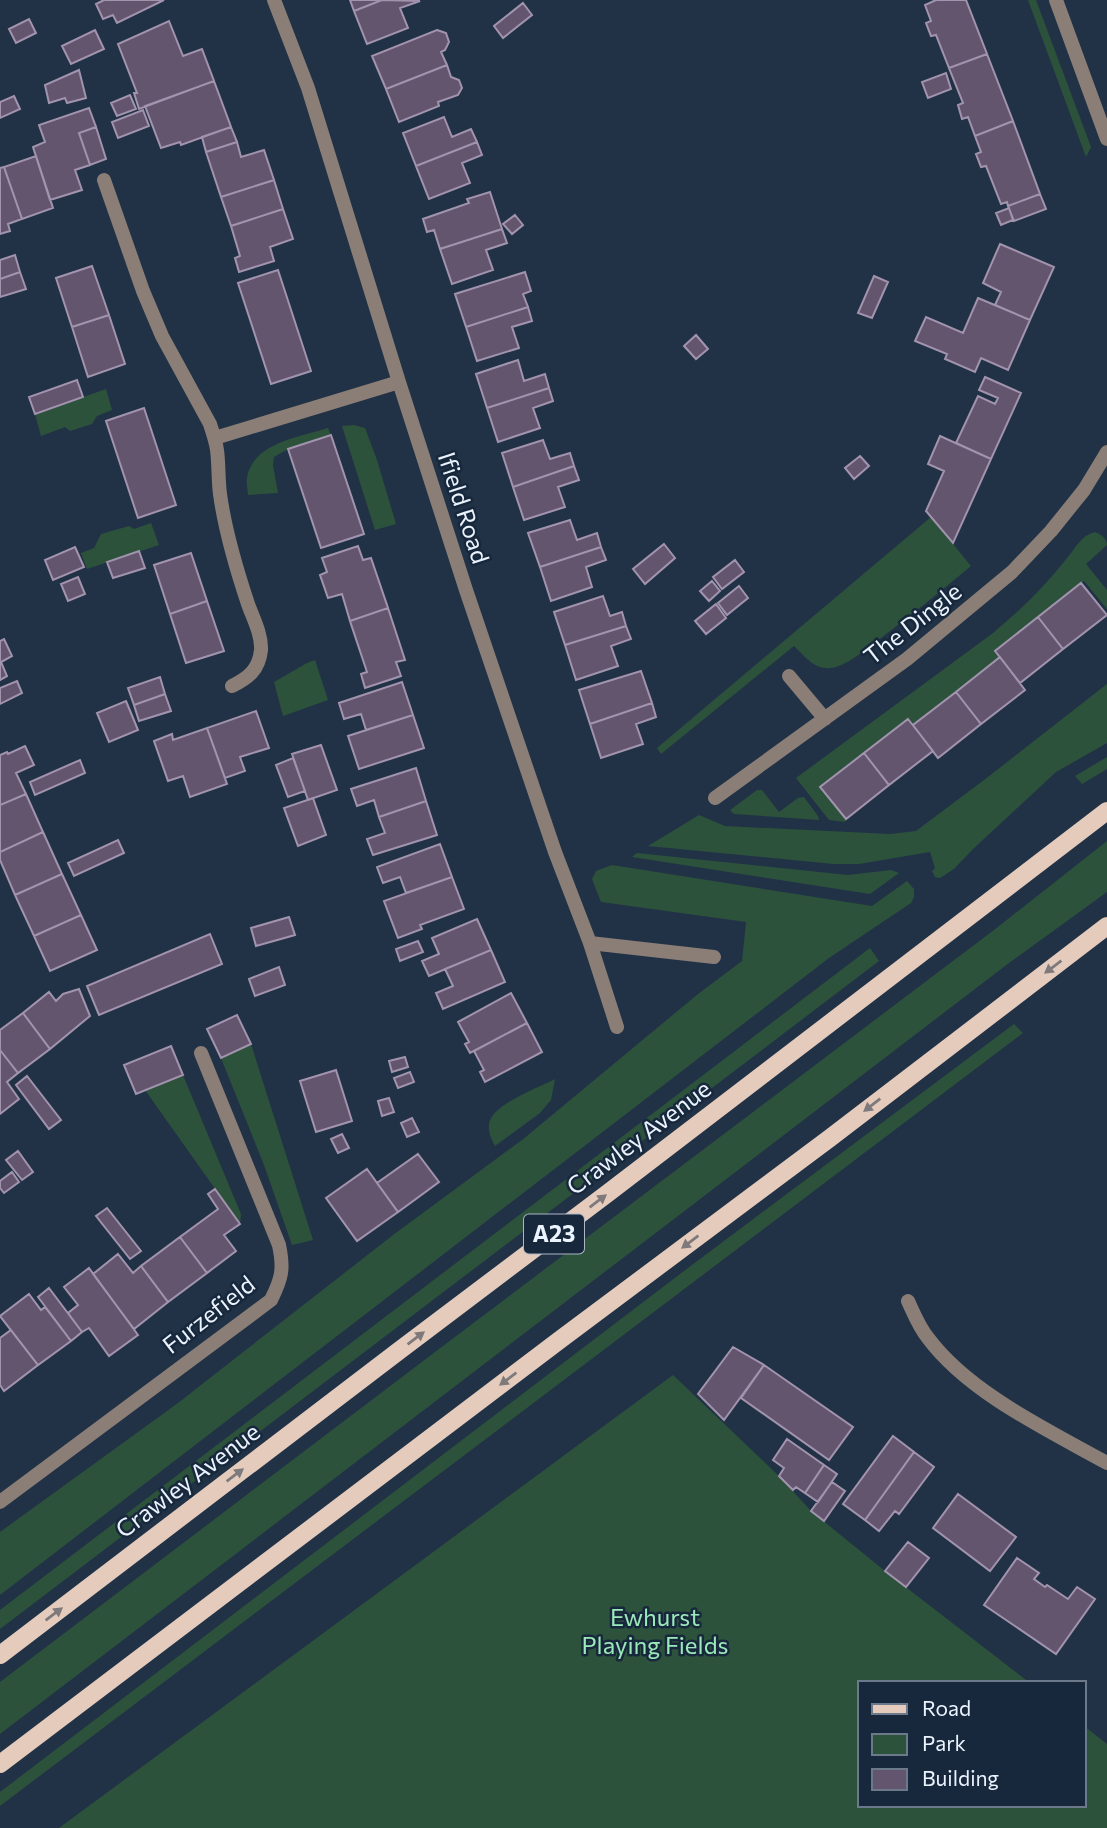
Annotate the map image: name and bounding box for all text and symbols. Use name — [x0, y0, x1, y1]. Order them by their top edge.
street label: Ifield Road — [433, 448, 496, 567]
street label: The Dingle — [858, 576, 967, 670]
one-way arrow — [1043, 960, 1062, 974]
street label: Crawley Avenue — [560, 1073, 716, 1200]
one-way arrow — [863, 1098, 881, 1112]
one-way arrow — [589, 1194, 607, 1208]
road number: A23 — [524, 1214, 584, 1254]
one-way arrow — [681, 1235, 700, 1249]
street label: Furzefield — [156, 1269, 260, 1359]
one-way arrow — [407, 1331, 425, 1345]
one-way arrow — [500, 1371, 518, 1386]
street label: Crawley Avenue — [109, 1416, 265, 1543]
one-way arrow — [226, 1469, 244, 1483]
park label: Ewhurst Playing Fields — [582, 1602, 728, 1659]
one-way arrow — [45, 1606, 63, 1621]
legend — [858, 1681, 1086, 1807]
text: Road — [922, 1695, 971, 1720]
text: Park — [922, 1730, 966, 1755]
text: Building — [922, 1765, 999, 1790]

